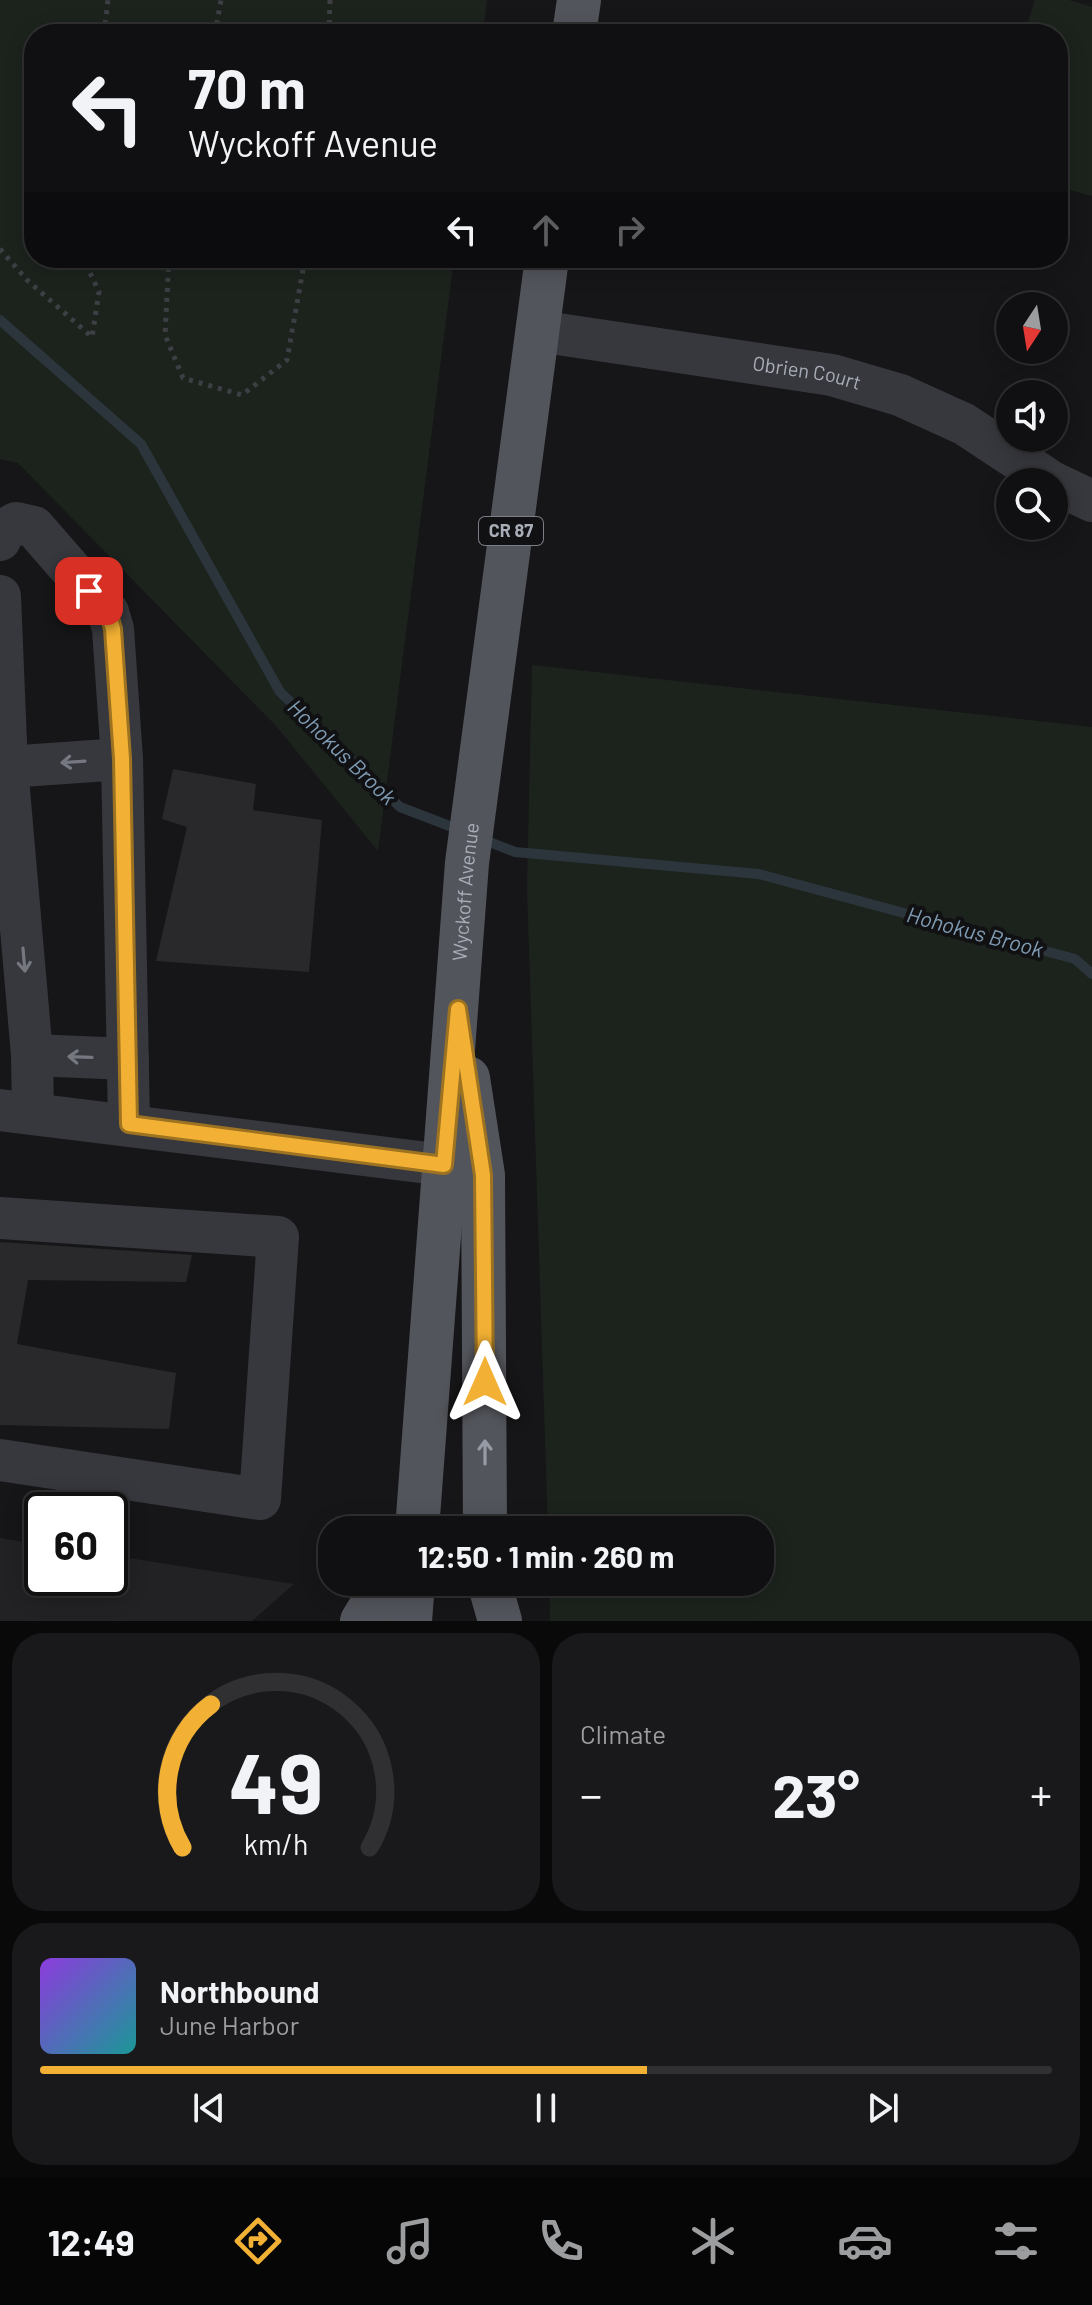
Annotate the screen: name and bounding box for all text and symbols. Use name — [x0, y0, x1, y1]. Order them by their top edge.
text: 70 m — [188, 53, 306, 120]
icon: left — [56, 56, 160, 160]
text: Wyckoff Avenue — [188, 121, 438, 164]
icon: left — [440, 208, 484, 252]
icon: ahead — [524, 208, 568, 252]
icon: right — [608, 208, 652, 252]
north arrow — [996, 292, 1068, 364]
map controls — [996, 292, 1068, 540]
street label: Obrien Court — [751, 350, 864, 394]
button: sound — [996, 380, 1068, 452]
button: search — [996, 468, 1068, 540]
road number: CR 87 — [479, 517, 543, 545]
pin — [55, 557, 123, 625]
icon: arrive — [67, 569, 111, 613]
water label: Hohokus Brook — [283, 693, 402, 810]
one-way arrow — [60, 755, 87, 770]
street label: Wyckoff Avenue — [447, 821, 483, 962]
water label: Hohokus Brook — [904, 900, 1047, 962]
one-way arrow — [17, 946, 32, 973]
one-way arrow — [67, 1049, 94, 1064]
position arrow — [443, 1340, 527, 1424]
one-way arrow — [477, 1439, 493, 1466]
speed limit sign: 60 — [24, 1492, 128, 1596]
text: 12:50 · 1 min · 260 m — [418, 1538, 674, 1574]
text: Climate — [580, 1718, 666, 1749]
text: 49 — [229, 1731, 323, 1831]
text: 23° — [772, 1758, 860, 1830]
text: − — [580, 1767, 602, 1820]
text: + — [1030, 1767, 1052, 1820]
text: km/h — [244, 1826, 308, 1861]
text: Northbound — [160, 1973, 319, 2009]
text: June Harbor — [160, 2009, 299, 2040]
icon: previous — [187, 2086, 231, 2130]
icon: pause — [524, 2086, 568, 2130]
icon: next — [861, 2086, 905, 2130]
icon: directions — [230, 2213, 286, 2269]
icon: music — [382, 2213, 438, 2269]
icon: phone — [533, 2213, 589, 2269]
icon: climate — [685, 2213, 741, 2269]
icon: car — [837, 2213, 893, 2269]
icon: filters — [988, 2213, 1044, 2269]
text: 12:49 — [48, 2220, 135, 2263]

